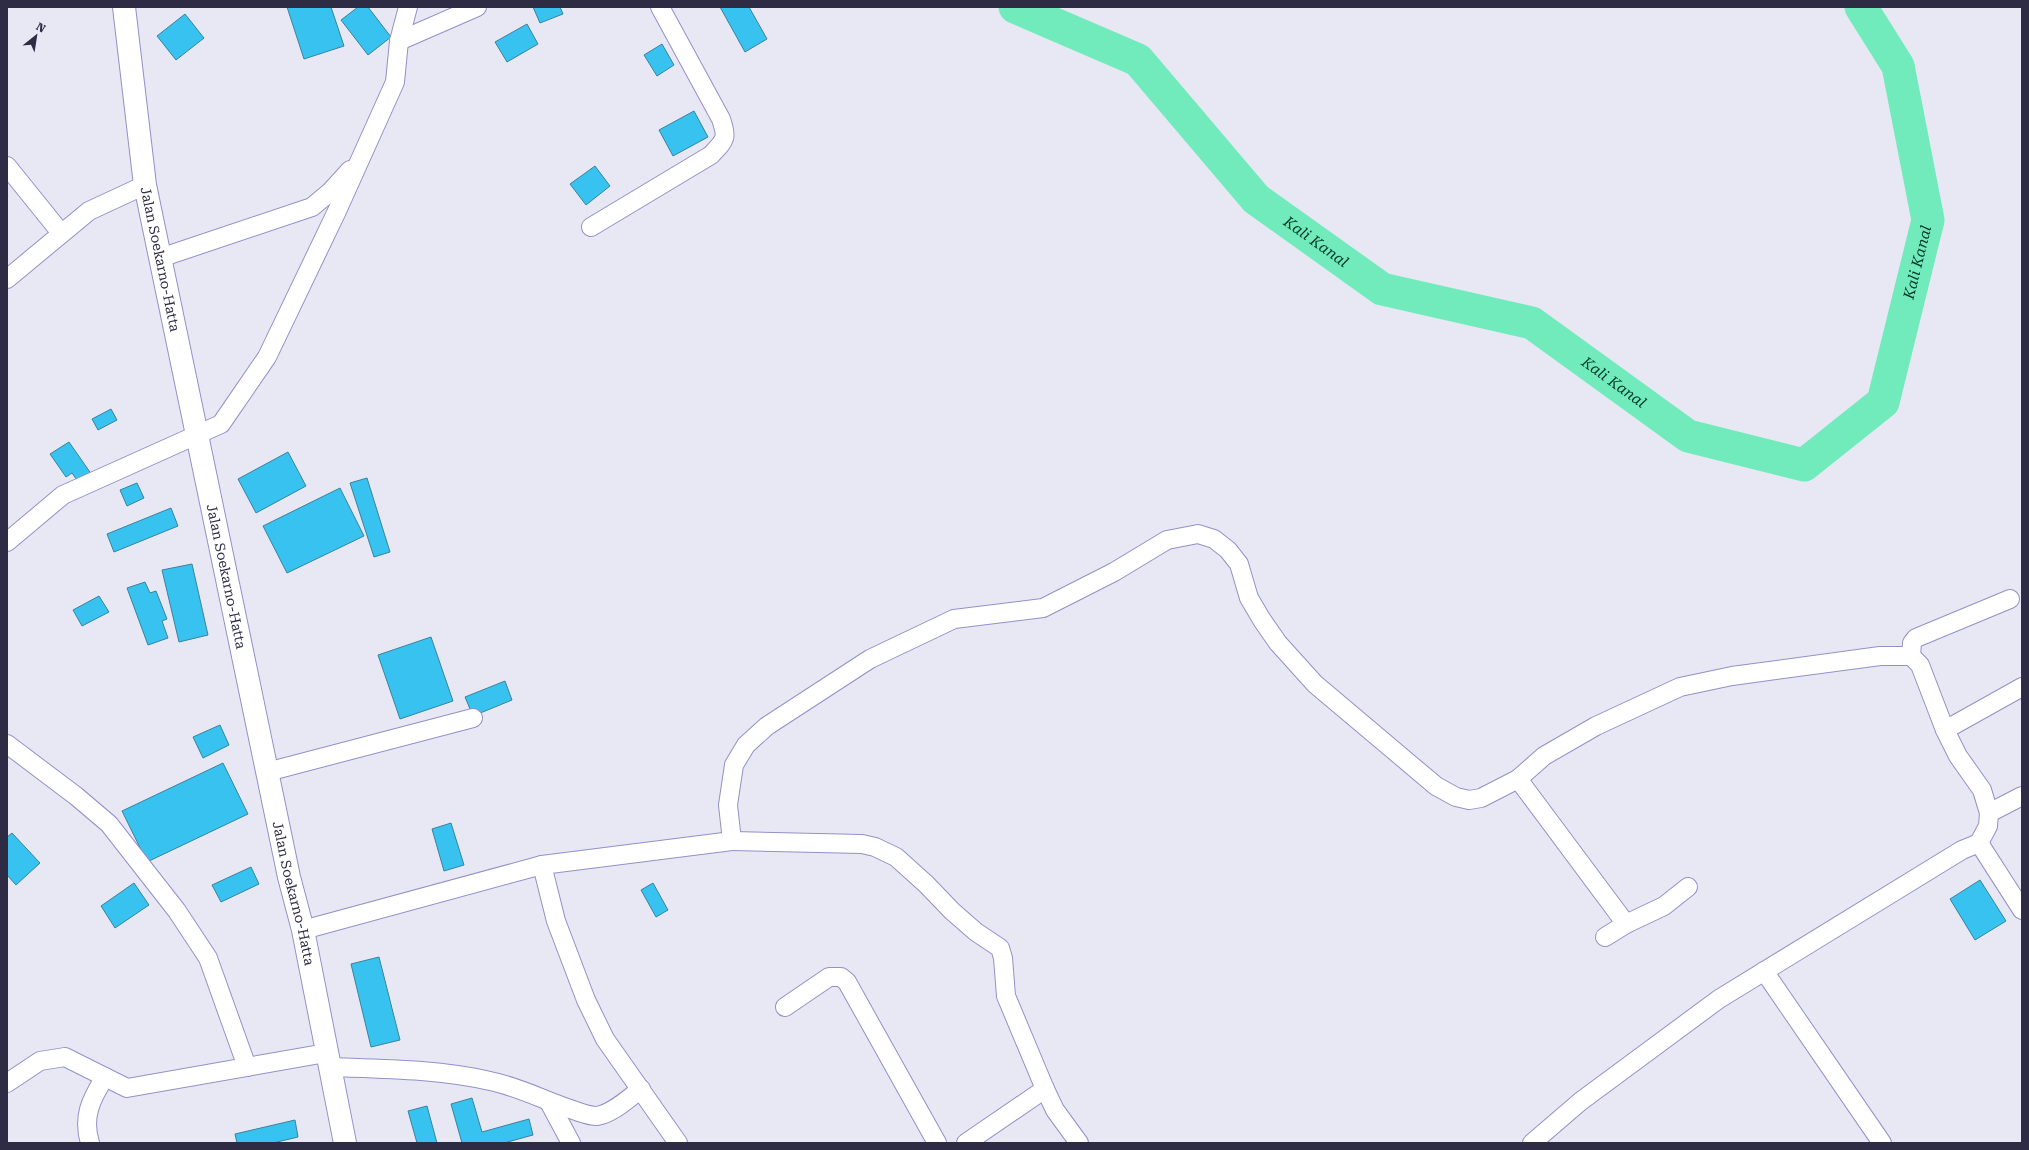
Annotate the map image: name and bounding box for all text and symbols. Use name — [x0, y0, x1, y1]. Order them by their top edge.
north arrow — [16, 16, 56, 56]
text: N — [34, 20, 48, 36]
street label: Jalan Soekarno-Hatta — [138, 185, 183, 333]
water label: Kali Kanal — [1279, 212, 1352, 271]
water label: Kali Kanal — [1900, 223, 1935, 302]
water label: Kali Kanal — [1577, 352, 1650, 412]
street label: Jalan Soekarno-Hatta — [204, 503, 249, 651]
street label: Jalan Soekarno-Hatta — [270, 820, 318, 967]

